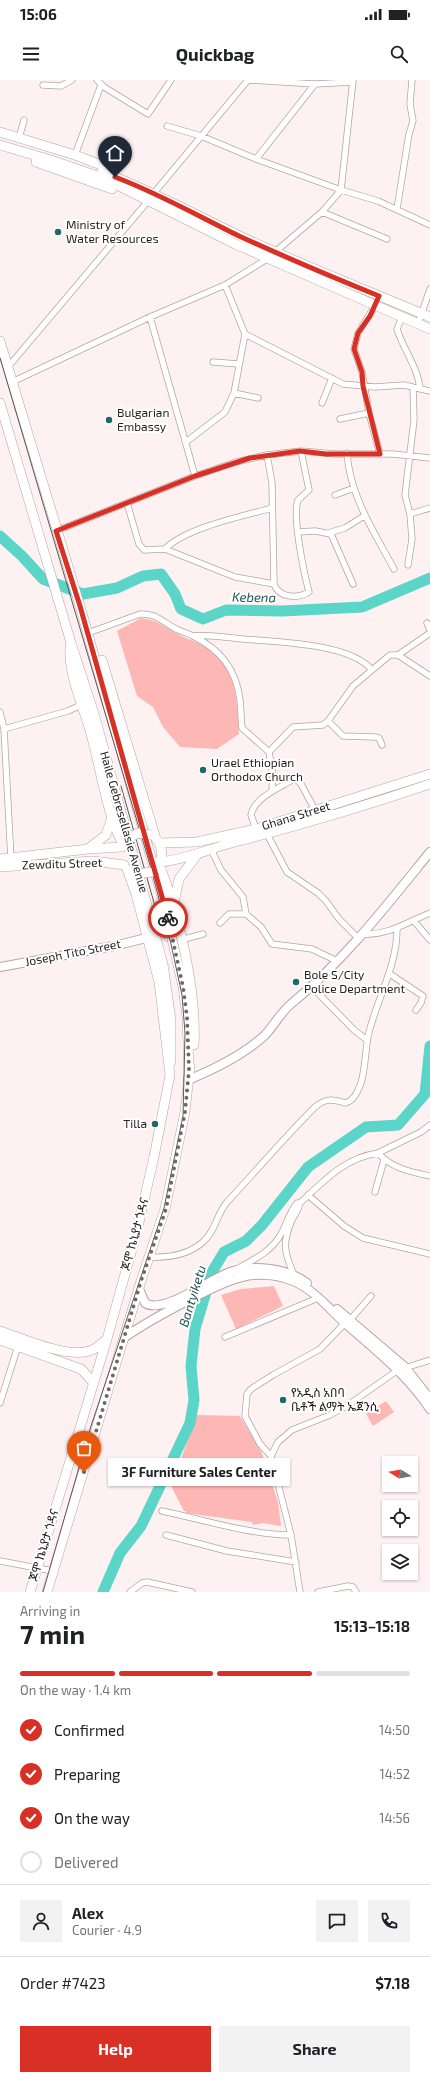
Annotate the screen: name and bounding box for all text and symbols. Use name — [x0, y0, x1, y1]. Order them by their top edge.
text: 15:06 — [20, 5, 57, 23]
icon: menu — [20, 43, 42, 65]
text: Quickbag — [176, 43, 254, 65]
icon: search — [388, 43, 410, 65]
pin — [98, 136, 132, 177]
icon: home — [104, 142, 126, 164]
place label: Ministry of Water Resources — [66, 217, 159, 245]
marker: Ministry of Water Resources — [53, 227, 63, 237]
place label: Bulgarian Embassy — [117, 405, 169, 433]
marker: Bulgarian Embassy — [104, 415, 114, 425]
water label: Kebena — [232, 589, 276, 605]
street label: Haile Gebresellasie Avenue — [98, 749, 152, 894]
place label: Urael Ethiopian Orthodox Church — [211, 755, 303, 783]
marker: Urael Ethiopian Orthodox Church — [198, 765, 208, 775]
street label: Ghana Street — [260, 798, 332, 832]
street label: Zewditu Street — [22, 855, 103, 871]
courier — [148, 898, 188, 938]
icon: bike — [157, 907, 179, 929]
street label: Joseph Tito Street — [24, 936, 122, 968]
place label: Bole S/City Police Department — [304, 967, 406, 995]
marker: Bole S/City Police Department — [291, 977, 301, 987]
place label: Tilla — [123, 1116, 147, 1130]
marker: Tilla — [150, 1119, 160, 1129]
street label: ጆሞ ኬኒያታ ጎዳና — [118, 1196, 150, 1271]
water label: Bantyiketu — [175, 1263, 209, 1329]
place label: የአዲስ አበባ ቤቶች ልማት ኤጀንሲ — [291, 1385, 379, 1413]
marker: የአዲስ አበባ ቤቶች ልማት ኤጀንሲ — [278, 1395, 288, 1405]
pin — [67, 1431, 101, 1472]
icon: bag — [73, 1437, 95, 1459]
north arrow — [382, 1456, 418, 1492]
map controls — [382, 1456, 418, 1580]
callout: 3F Furniture Sales Center — [108, 1458, 290, 1486]
text: 3F Furniture Sales Center — [122, 1464, 276, 1480]
button: locate — [382, 1500, 418, 1536]
street label: ጆሞ ኬኒያታ ጎዳና — [25, 1507, 61, 1582]
button: layers — [382, 1544, 418, 1580]
text: Arriving in — [20, 1603, 80, 1619]
text: 15:13–15:18 — [334, 1617, 410, 1635]
text: 7 min — [20, 1618, 85, 1649]
text: On the way · 1.4 km — [20, 1682, 131, 1698]
icon: check — [20, 1719, 42, 1741]
text: Confirmed — [54, 1721, 125, 1739]
text: 14:50 — [379, 1722, 410, 1738]
icon: check — [20, 1763, 42, 1785]
text: Preparing — [54, 1765, 120, 1783]
text: 14:52 — [379, 1766, 410, 1782]
icon: check — [20, 1807, 42, 1829]
text: On the way — [54, 1809, 130, 1827]
text: 14:56 — [379, 1810, 410, 1826]
text: Delivered — [54, 1853, 119, 1871]
button: person — [20, 1900, 62, 1942]
button: chat — [316, 1900, 358, 1942]
button: phone — [368, 1900, 410, 1942]
text: Alex — [72, 1904, 104, 1922]
text: Courier · 4.9 — [72, 1922, 142, 1938]
text: Order #7423 — [20, 1974, 106, 1992]
text: $7.18 — [375, 1974, 410, 1992]
button: Help — [20, 2026, 211, 2072]
button: Share — [219, 2026, 410, 2072]

